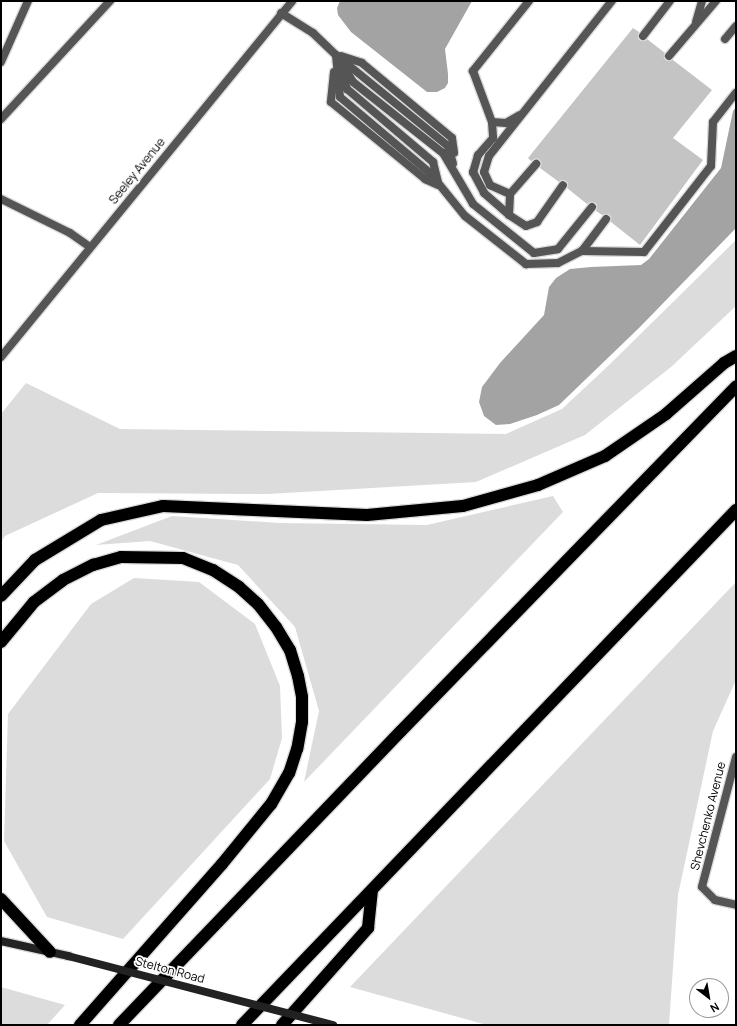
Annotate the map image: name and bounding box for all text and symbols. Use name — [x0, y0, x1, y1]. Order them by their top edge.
street label: Seeley Avenue — [106, 135, 168, 207]
street label: Shevchenko Avenue — [688, 760, 728, 872]
street label: Stelton Road — [134, 954, 206, 986]
north arrow — [689, 978, 729, 1018]
text: N — [708, 999, 722, 1016]

